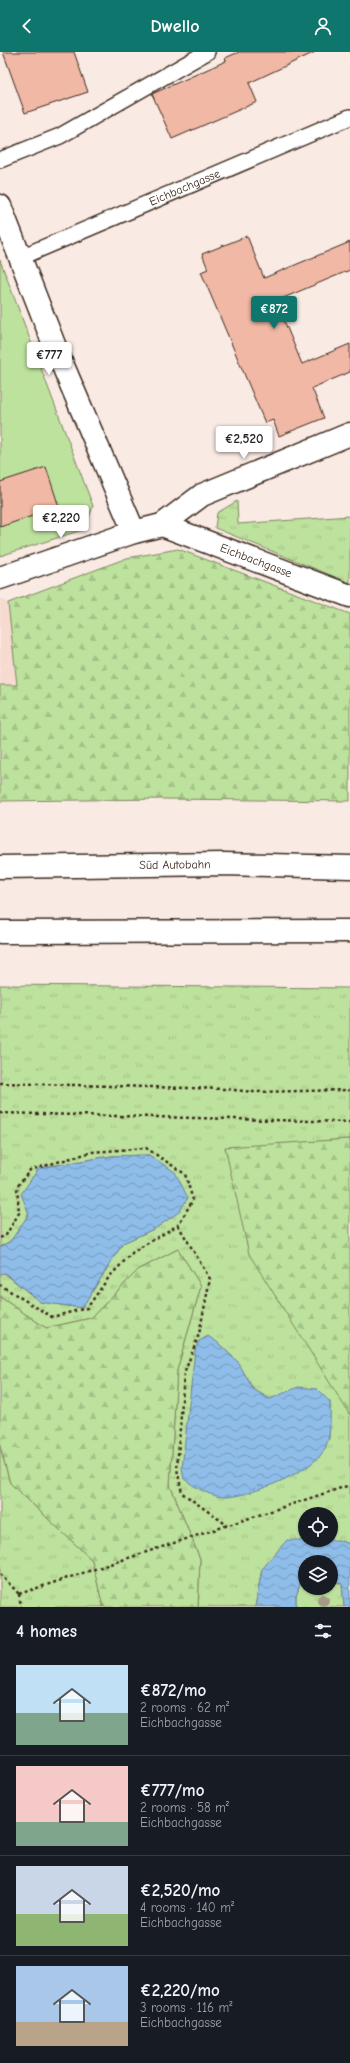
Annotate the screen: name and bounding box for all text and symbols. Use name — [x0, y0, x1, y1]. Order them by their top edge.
icon: back — [16, 15, 38, 37]
icon: person — [312, 15, 334, 37]
text: Dwello — [150, 16, 200, 37]
street label: Eichbachgasse — [147, 166, 222, 209]
pin: €872 — [250, 296, 298, 330]
text: €872 — [260, 301, 288, 316]
pin: €777 — [25, 342, 73, 376]
text: €777 — [36, 347, 62, 362]
pin: €2,520 — [211, 426, 277, 460]
text: €2,520 — [225, 431, 263, 446]
pin: €2,220 — [28, 505, 94, 539]
text: €2,220 — [42, 510, 80, 525]
street label: Eichbachgasse — [218, 541, 294, 580]
street label: Süd Autobahn — [139, 857, 211, 872]
map controls — [298, 1507, 338, 1595]
button: locate — [298, 1507, 338, 1547]
button: layers — [298, 1555, 338, 1595]
icon: filters — [312, 1620, 334, 1642]
text: 4 homes — [16, 1622, 77, 1641]
icon: home — [48, 1681, 96, 1729]
text: €872/mo — [140, 1681, 206, 1700]
text: 2 rooms · 62 m² — [140, 1700, 229, 1715]
text: Eichbachgasse — [140, 1715, 222, 1730]
text: €777/mo — [140, 1781, 204, 1800]
icon: home — [48, 1782, 96, 1830]
text: 2 rooms · 58 m² — [140, 1800, 229, 1815]
text: Eichbachgasse — [140, 1815, 222, 1830]
text: €2,520/mo — [140, 1881, 220, 1900]
icon: home — [48, 1882, 96, 1930]
text: 4 rooms · 140 m² — [140, 1900, 234, 1915]
text: Eichbachgasse — [140, 1915, 222, 1930]
text: €2,220/mo — [140, 1981, 220, 2000]
icon: home — [48, 1982, 96, 2030]
text: 3 rooms · 116 m² — [140, 2000, 232, 2015]
text: Eichbachgasse — [140, 2015, 222, 2030]

